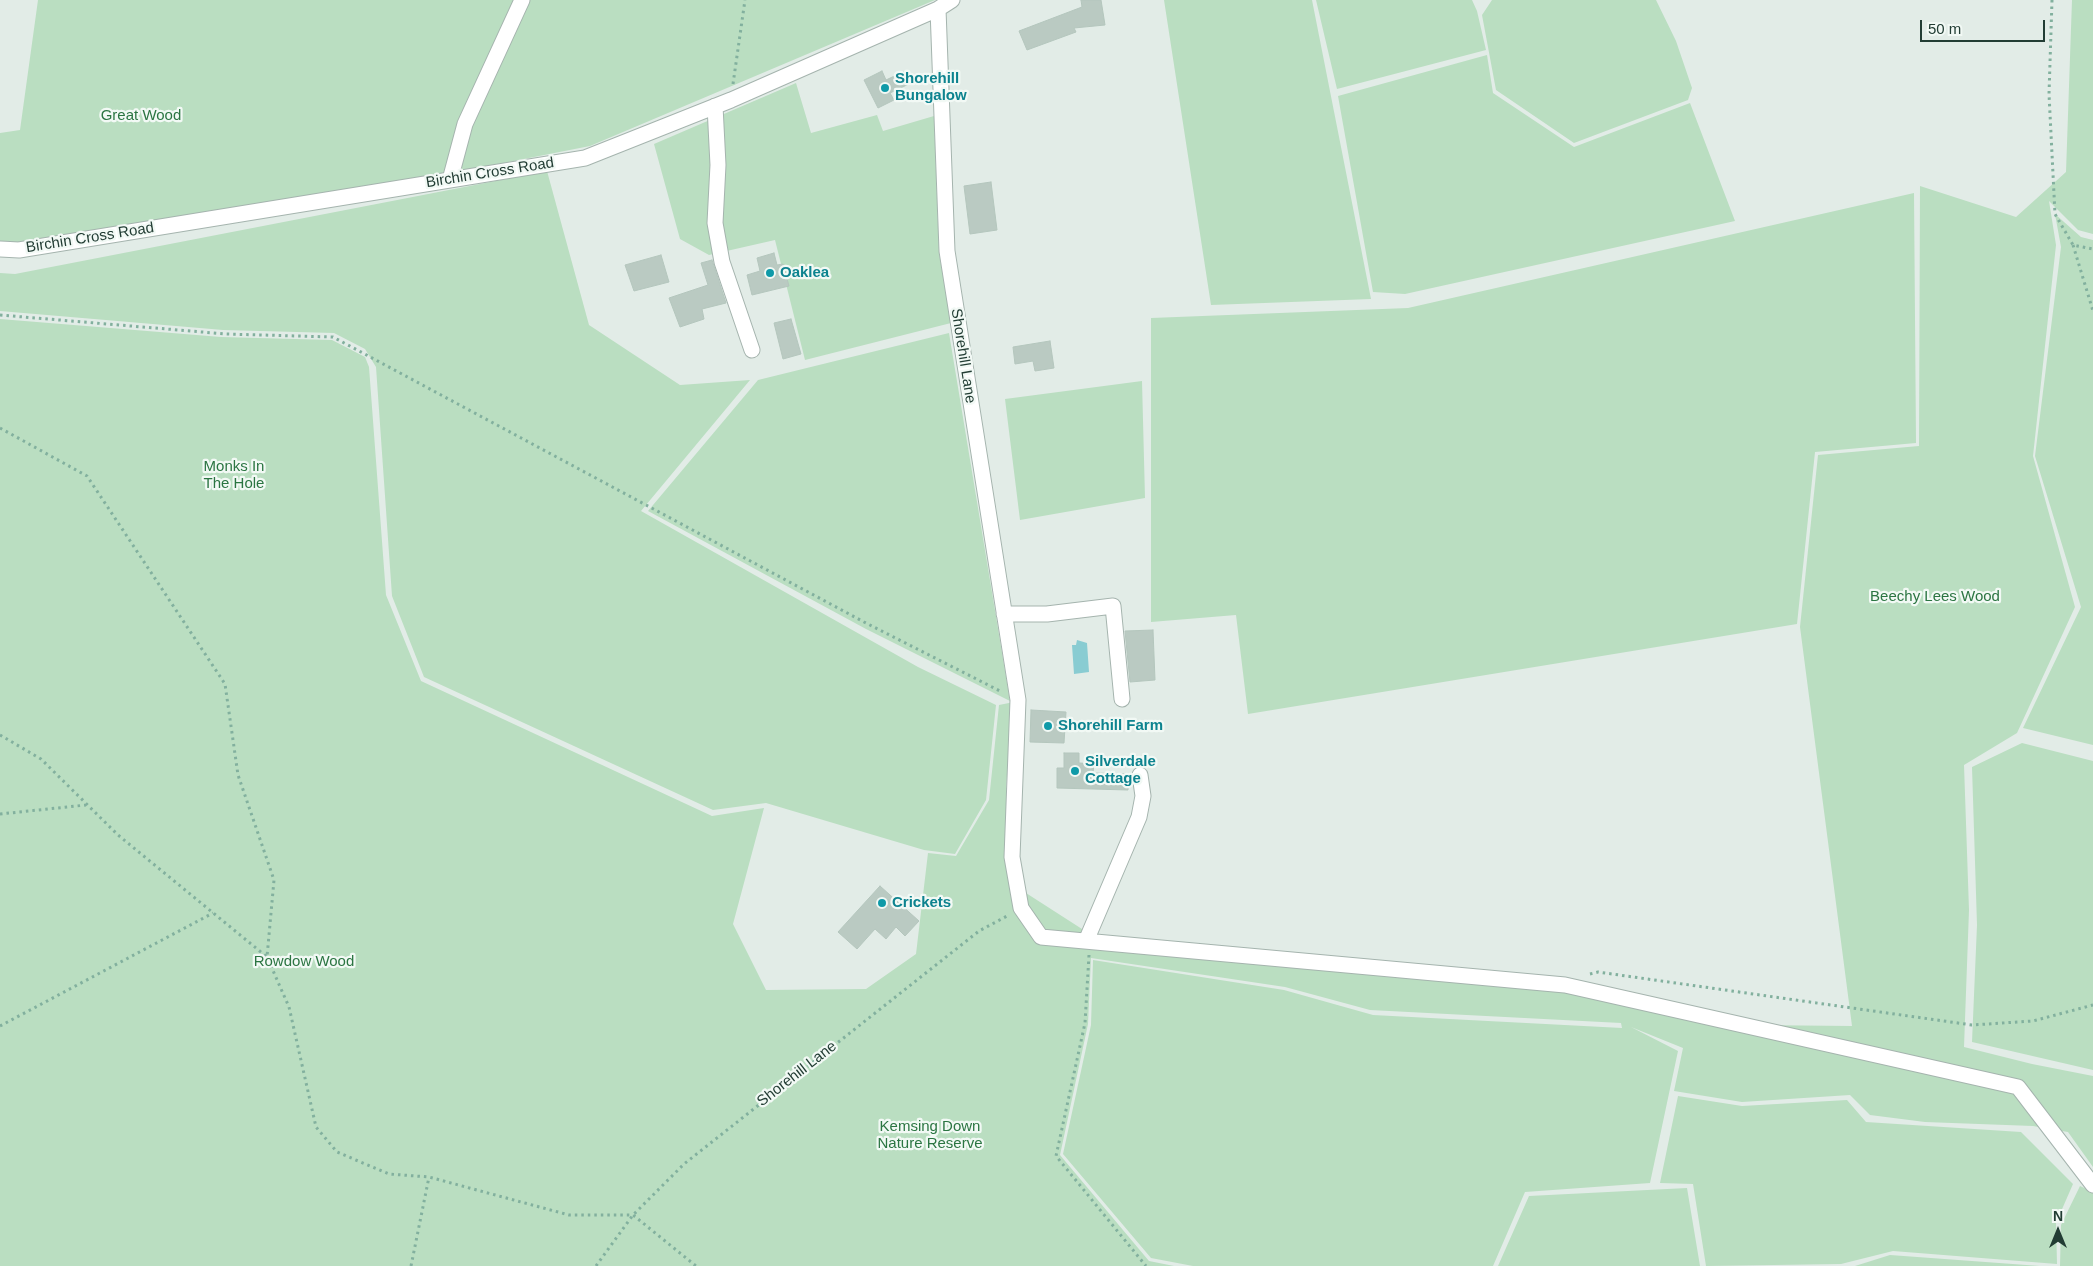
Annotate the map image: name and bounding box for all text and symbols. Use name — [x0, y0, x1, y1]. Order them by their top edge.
scale bar — [1923, 10, 2048, 42]
text: 50 m — [1928, 20, 1961, 37]
place label: Shorehill Bungalow — [895, 70, 967, 105]
marker: Shorehill Bungalow — [879, 82, 891, 94]
park label: Great Wood — [101, 107, 181, 125]
street label: Birchin Cross Road — [425, 154, 555, 192]
street label: Birchin Cross Road — [25, 219, 155, 257]
place label: Oaklea — [780, 264, 829, 282]
marker: Oaklea — [764, 267, 776, 279]
street label: Shorehill Lane — [947, 307, 979, 405]
park label: Monks In The Hole — [204, 458, 264, 493]
park label: Beechy Lees Wood — [1870, 588, 2000, 606]
place label: Shorehill Farm — [1058, 717, 1163, 735]
marker: Shorehill Farm — [1042, 720, 1054, 732]
place label: Silverdale Cottage — [1085, 753, 1156, 788]
marker: Silverdale Cottage — [1069, 765, 1081, 777]
place label: Crickets — [892, 894, 951, 912]
marker: Crickets — [876, 897, 888, 909]
park label: Rowdow Wood — [254, 953, 354, 971]
street label: Shorehill Lane — [754, 1037, 840, 1111]
park label: Kemsing Down Nature Reserve — [877, 1118, 983, 1153]
north arrow — [2033, 1206, 2083, 1256]
text: N — [2053, 1208, 2063, 1224]

